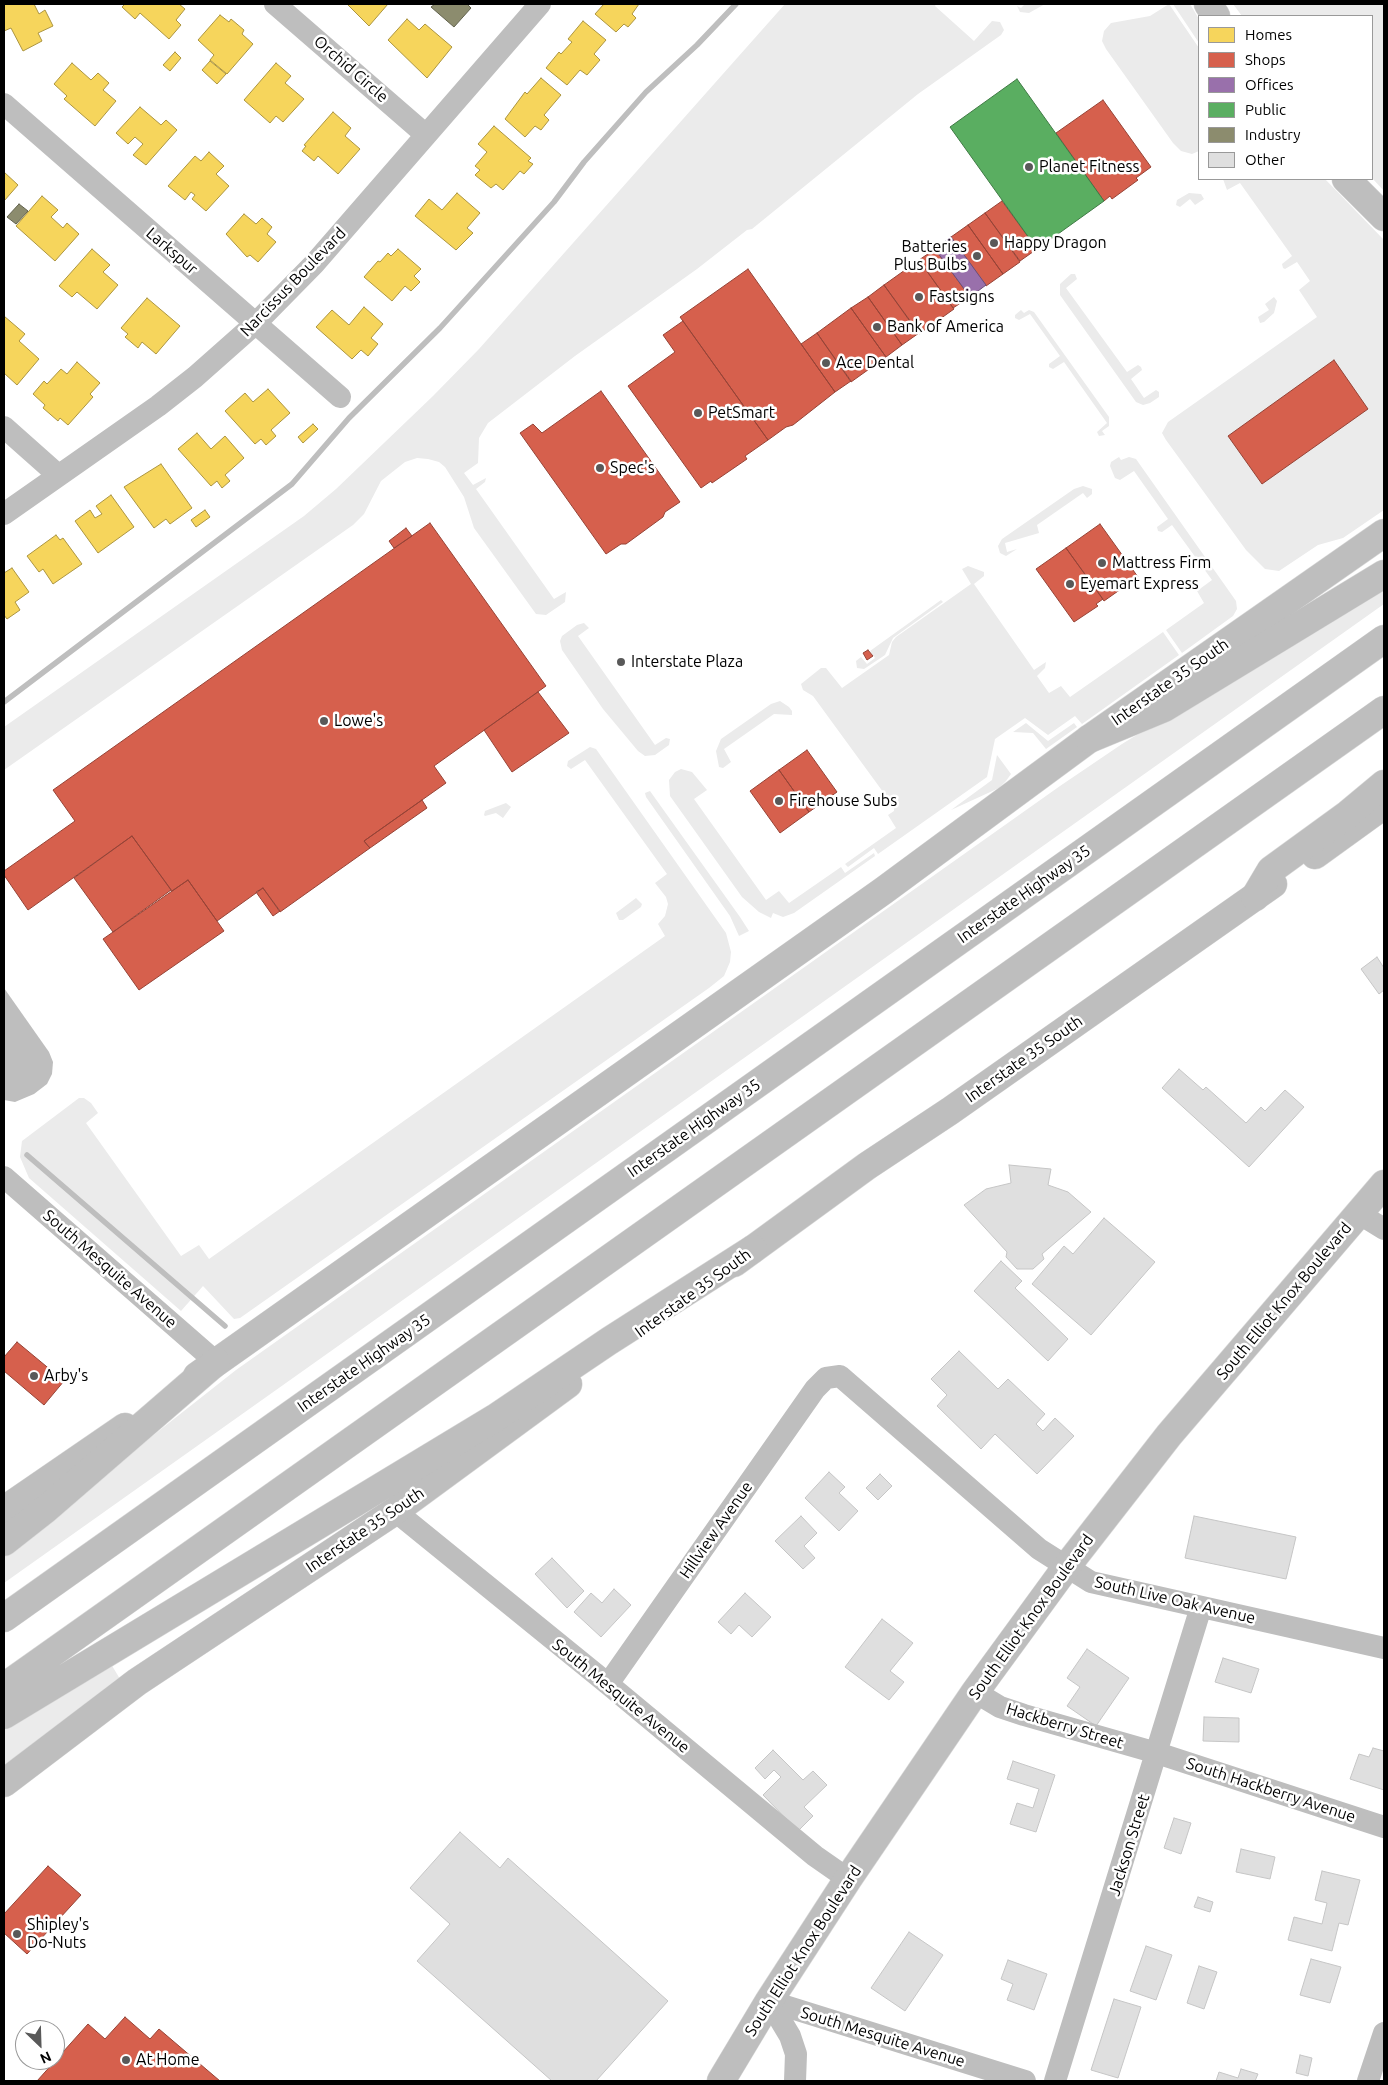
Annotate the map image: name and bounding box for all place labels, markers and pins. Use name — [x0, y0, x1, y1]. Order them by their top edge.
place label: Planet Fitness — [1039, 157, 1139, 177]
marker: Planet Fitness — [1023, 161, 1035, 173]
place label: Happy Dragon — [1004, 233, 1107, 253]
place label: Batteries Plus Bulbs — [894, 237, 967, 275]
marker: Happy Dragon — [988, 237, 1000, 249]
marker: Batteries Plus Bulbs — [971, 250, 983, 262]
place label: Fastsigns — [929, 287, 994, 307]
marker: Fastsigns — [913, 291, 925, 303]
place label: Bank of America — [887, 317, 1004, 337]
marker: Bank of America — [871, 321, 883, 333]
place label: Ace Dental — [836, 353, 914, 373]
marker: Ace Dental — [820, 357, 832, 369]
place label: PetSmart — [708, 403, 775, 423]
marker: PetSmart — [692, 407, 704, 419]
place label: Spec's — [610, 458, 655, 478]
marker: Spec's — [594, 462, 606, 474]
place label: Mattress Firm — [1112, 553, 1211, 573]
marker: Mattress Firm — [1096, 557, 1108, 569]
place label: Eyemart Express — [1080, 574, 1199, 594]
marker: Eyemart Express — [1064, 578, 1076, 590]
place label: Interstate Plaza — [631, 652, 743, 672]
marker: Interstate Plaza — [615, 656, 627, 668]
place label: Lowe's — [334, 711, 383, 731]
marker: Lowe's — [318, 715, 330, 727]
place label: Firehouse Subs — [789, 791, 897, 811]
marker: Firehouse Subs — [773, 795, 785, 807]
place label: Arby's — [44, 1366, 88, 1386]
marker: Arby's — [28, 1370, 40, 1382]
place label: Shipley's Do-Nuts — [27, 1915, 89, 1953]
marker: Shipley's Do-Nuts — [11, 1928, 23, 1940]
place label: At Home — [136, 2050, 200, 2070]
marker: At Home — [120, 2054, 132, 2066]

